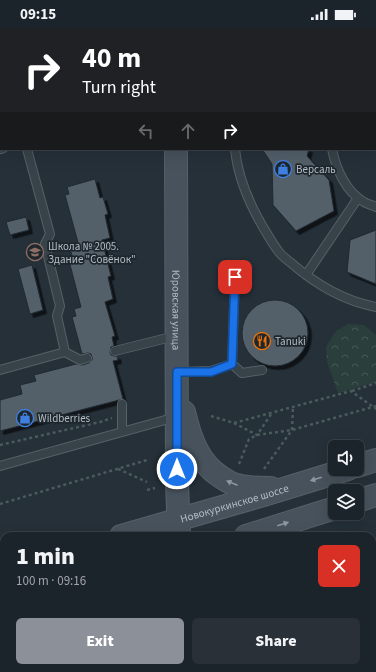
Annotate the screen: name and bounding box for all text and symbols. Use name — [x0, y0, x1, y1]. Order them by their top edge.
text: 09:15 — [20, 4, 56, 25]
text: 40 m — [82, 38, 141, 78]
icon: right — [16, 44, 68, 96]
text: Turn right — [82, 75, 156, 100]
icon: left — [135, 120, 157, 142]
icon: ahead — [177, 120, 199, 142]
icon: right — [219, 120, 241, 142]
shop icon: Версаль — [273, 159, 293, 179]
place label: Версаль — [296, 162, 336, 177]
place label: Школа № 2005. Здание "Совёнок" — [48, 239, 136, 267]
school or university icon: Школа № 2005. Здание "Совёнок" — [25, 242, 45, 262]
pin — [218, 260, 252, 294]
icon: arrive — [224, 266, 246, 288]
street label: Юровская улица — [169, 270, 184, 350]
restaurant icon: Tanuki — [252, 331, 272, 351]
place label: Tanuki — [275, 334, 306, 349]
shop icon: Wildberries — [15, 408, 35, 428]
place label: Wildberries — [38, 411, 91, 426]
map controls — [328, 440, 364, 520]
button: sound — [328, 440, 364, 476]
position arrow — [156, 448, 198, 490]
one-way arrow — [310, 476, 322, 482]
one-way arrow — [225, 479, 237, 485]
street label: Новокуркинское шоссе — [178, 480, 291, 526]
button: layers — [328, 484, 364, 520]
one-way arrow — [277, 521, 289, 527]
text: 1 min — [16, 539, 75, 574]
button: close — [318, 545, 360, 587]
text: 100 m · 09:16 — [16, 572, 86, 590]
button: Exit — [16, 618, 184, 664]
button: Share — [192, 618, 360, 664]

